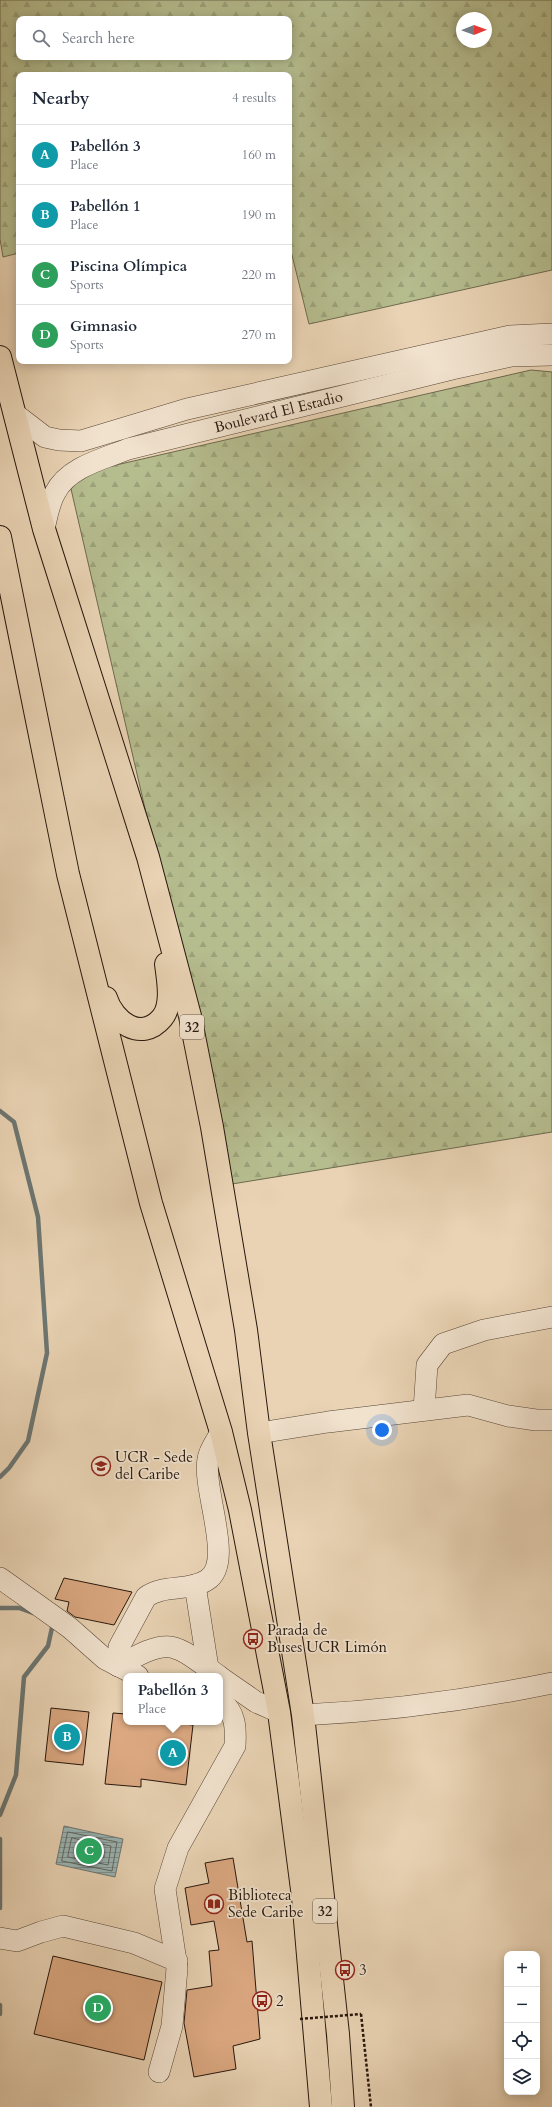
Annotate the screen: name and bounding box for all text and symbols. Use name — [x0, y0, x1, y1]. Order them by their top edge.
north arrow — [456, 12, 492, 48]
search box — [16, 16, 292, 60]
icon: search — [30, 27, 52, 49]
text: Search here — [62, 28, 135, 48]
text: Nearby — [32, 87, 89, 110]
text: 4 results — [232, 89, 276, 107]
text: Pabellón 3 — [70, 136, 141, 156]
text: A — [40, 146, 50, 164]
text: 160 m — [242, 146, 276, 164]
text: Place — [70, 156, 98, 174]
text: Pabellón 1 — [70, 196, 141, 216]
text: B — [40, 206, 50, 224]
text: 190 m — [242, 206, 276, 224]
text: Place — [70, 216, 98, 234]
text: Piscina Olímpica — [70, 256, 187, 276]
text: C — [40, 266, 50, 284]
text: 220 m — [242, 266, 276, 284]
text: Sports — [70, 276, 104, 294]
text: Gimnasio — [70, 316, 137, 336]
text: D — [39, 326, 51, 344]
text: 270 m — [242, 326, 276, 344]
text: Sports — [70, 336, 104, 354]
street label: Boulevard El Estadio — [212, 386, 345, 437]
road number: 32 — [180, 1015, 204, 1039]
your location — [372, 1420, 392, 1440]
place label: UCR - Sede del Caribe — [115, 1447, 193, 1484]
school or university icon: UCR - Sede del Caribe — [90, 1455, 112, 1477]
place label: Parada de Buses UCR Limón — [267, 1620, 388, 1657]
bus stop icon: Parada de Buses UCR Limón — [242, 1628, 264, 1650]
popup — [123, 1673, 223, 1725]
text: Pabellón 3 — [138, 1680, 208, 1700]
text: Place — [138, 1700, 166, 1718]
pin: B — [54, 1722, 80, 1752]
pin: A — [160, 1738, 186, 1768]
pin: C — [76, 1836, 102, 1866]
place label: Biblioteca Sede Caribe — [228, 1885, 304, 1922]
library icon: Biblioteca Sede Caribe — [203, 1893, 225, 1915]
road number: 32 — [313, 1899, 337, 1923]
map controls — [504, 1951, 540, 2095]
button: + — [504, 1951, 540, 1987]
bus stop icon: 3 — [334, 1959, 356, 1981]
place label: 3 — [359, 1960, 367, 1980]
button: − — [504, 1987, 540, 2023]
bus stop icon: 2 — [251, 1990, 273, 2012]
place label: 2 — [276, 1991, 284, 2011]
pin: D — [85, 1993, 111, 2023]
button: locate — [504, 2023, 540, 2059]
button: layers — [504, 2059, 540, 2095]

